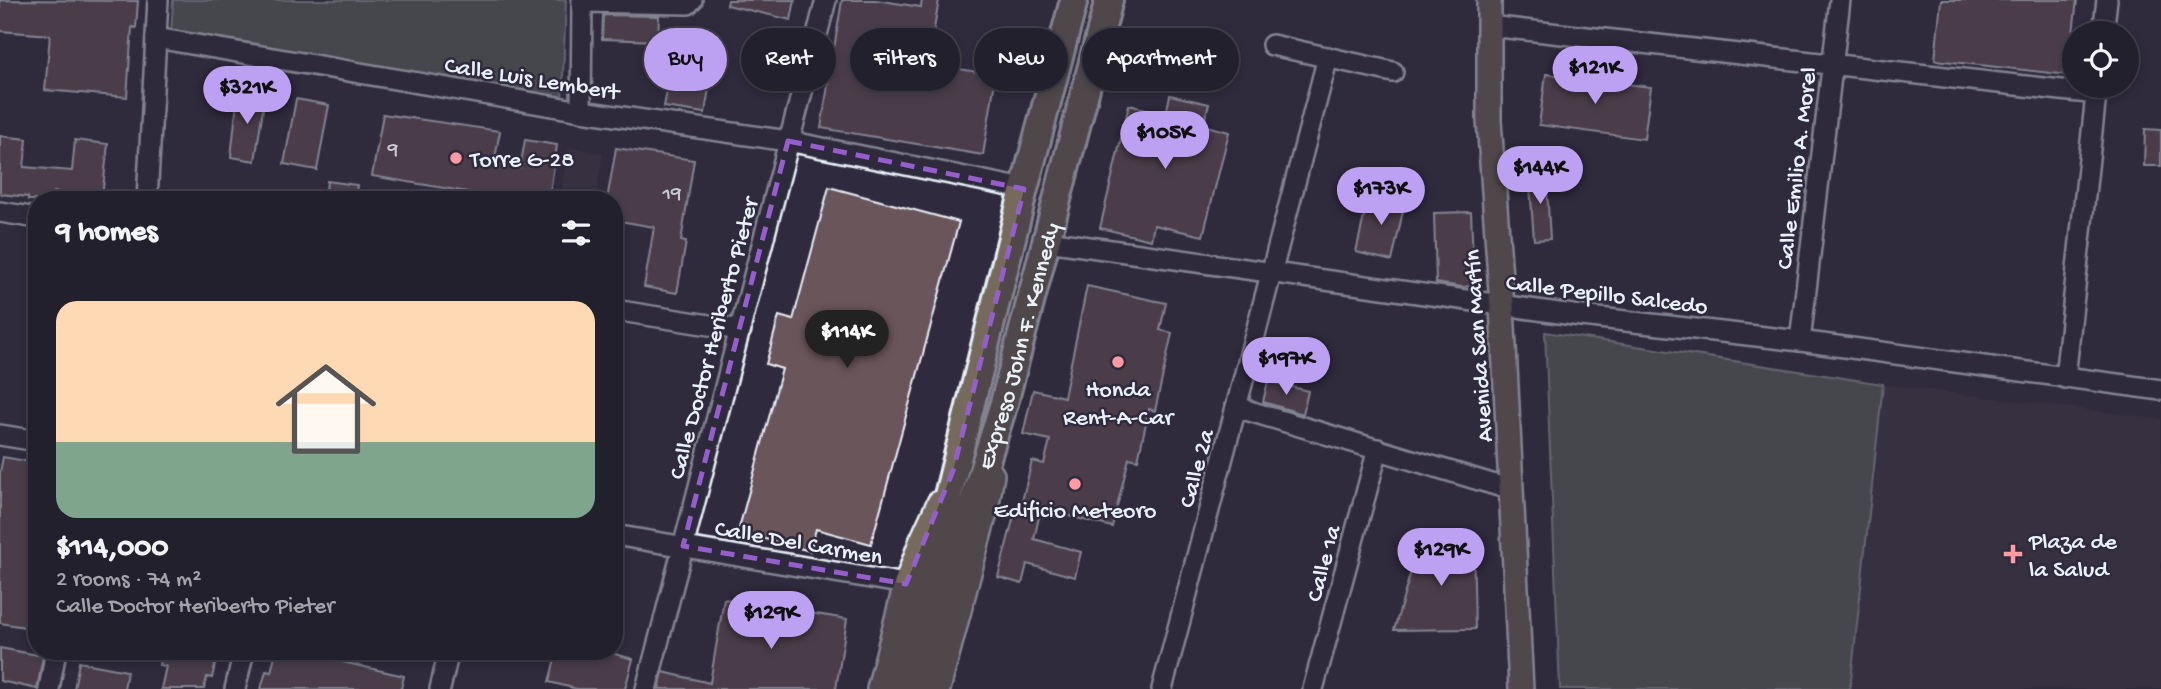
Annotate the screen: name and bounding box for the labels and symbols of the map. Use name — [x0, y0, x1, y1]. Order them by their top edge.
pin: $121K — [1546, 46, 1644, 106]
street label: Calle Luis Lembert — [442, 52, 623, 109]
pin: $321K — [198, 66, 296, 126]
street label: Calle Emilio A. Morel — [1772, 66, 1825, 271]
pin: $105K — [1116, 111, 1214, 171]
house number: 9 — [387, 139, 399, 164]
pin: $144K — [1491, 146, 1589, 206]
place label: Torre G-28 — [468, 147, 574, 176]
marker: Torre G-28 — [448, 150, 464, 166]
pin: $173K — [1332, 168, 1430, 227]
house number: 19 — [661, 183, 682, 208]
street label: Calle Doctor Heriberto Pieter — [664, 192, 768, 483]
street label: Expreso John F. Kennedy — [973, 220, 1068, 474]
street label: Avenida San Martín — [1459, 248, 1502, 443]
street label: Calle Pepillo Salcedo — [1504, 270, 1709, 323]
pin: $114K — [798, 310, 896, 370]
pin: $197K — [1237, 338, 1335, 397]
marker: Honda Rent-A-Car — [1110, 354, 1126, 370]
place label: Honda Rent-A-Car — [1063, 377, 1176, 434]
street label: Calle 2a — [1174, 426, 1223, 511]
marker: Edificio Meteoro — [1067, 476, 1083, 492]
place label: Edificio Meteoro — [994, 498, 1156, 527]
street label: Calle Del Carmen — [712, 515, 885, 574]
street label: Calle 1a — [1301, 522, 1350, 605]
pin: $129K — [1392, 528, 1490, 588]
place label: Plaza de la Salud — [2028, 529, 2118, 586]
marker: Plaza de la Salud — [2003, 544, 2023, 564]
pin: $129K — [722, 592, 820, 651]

